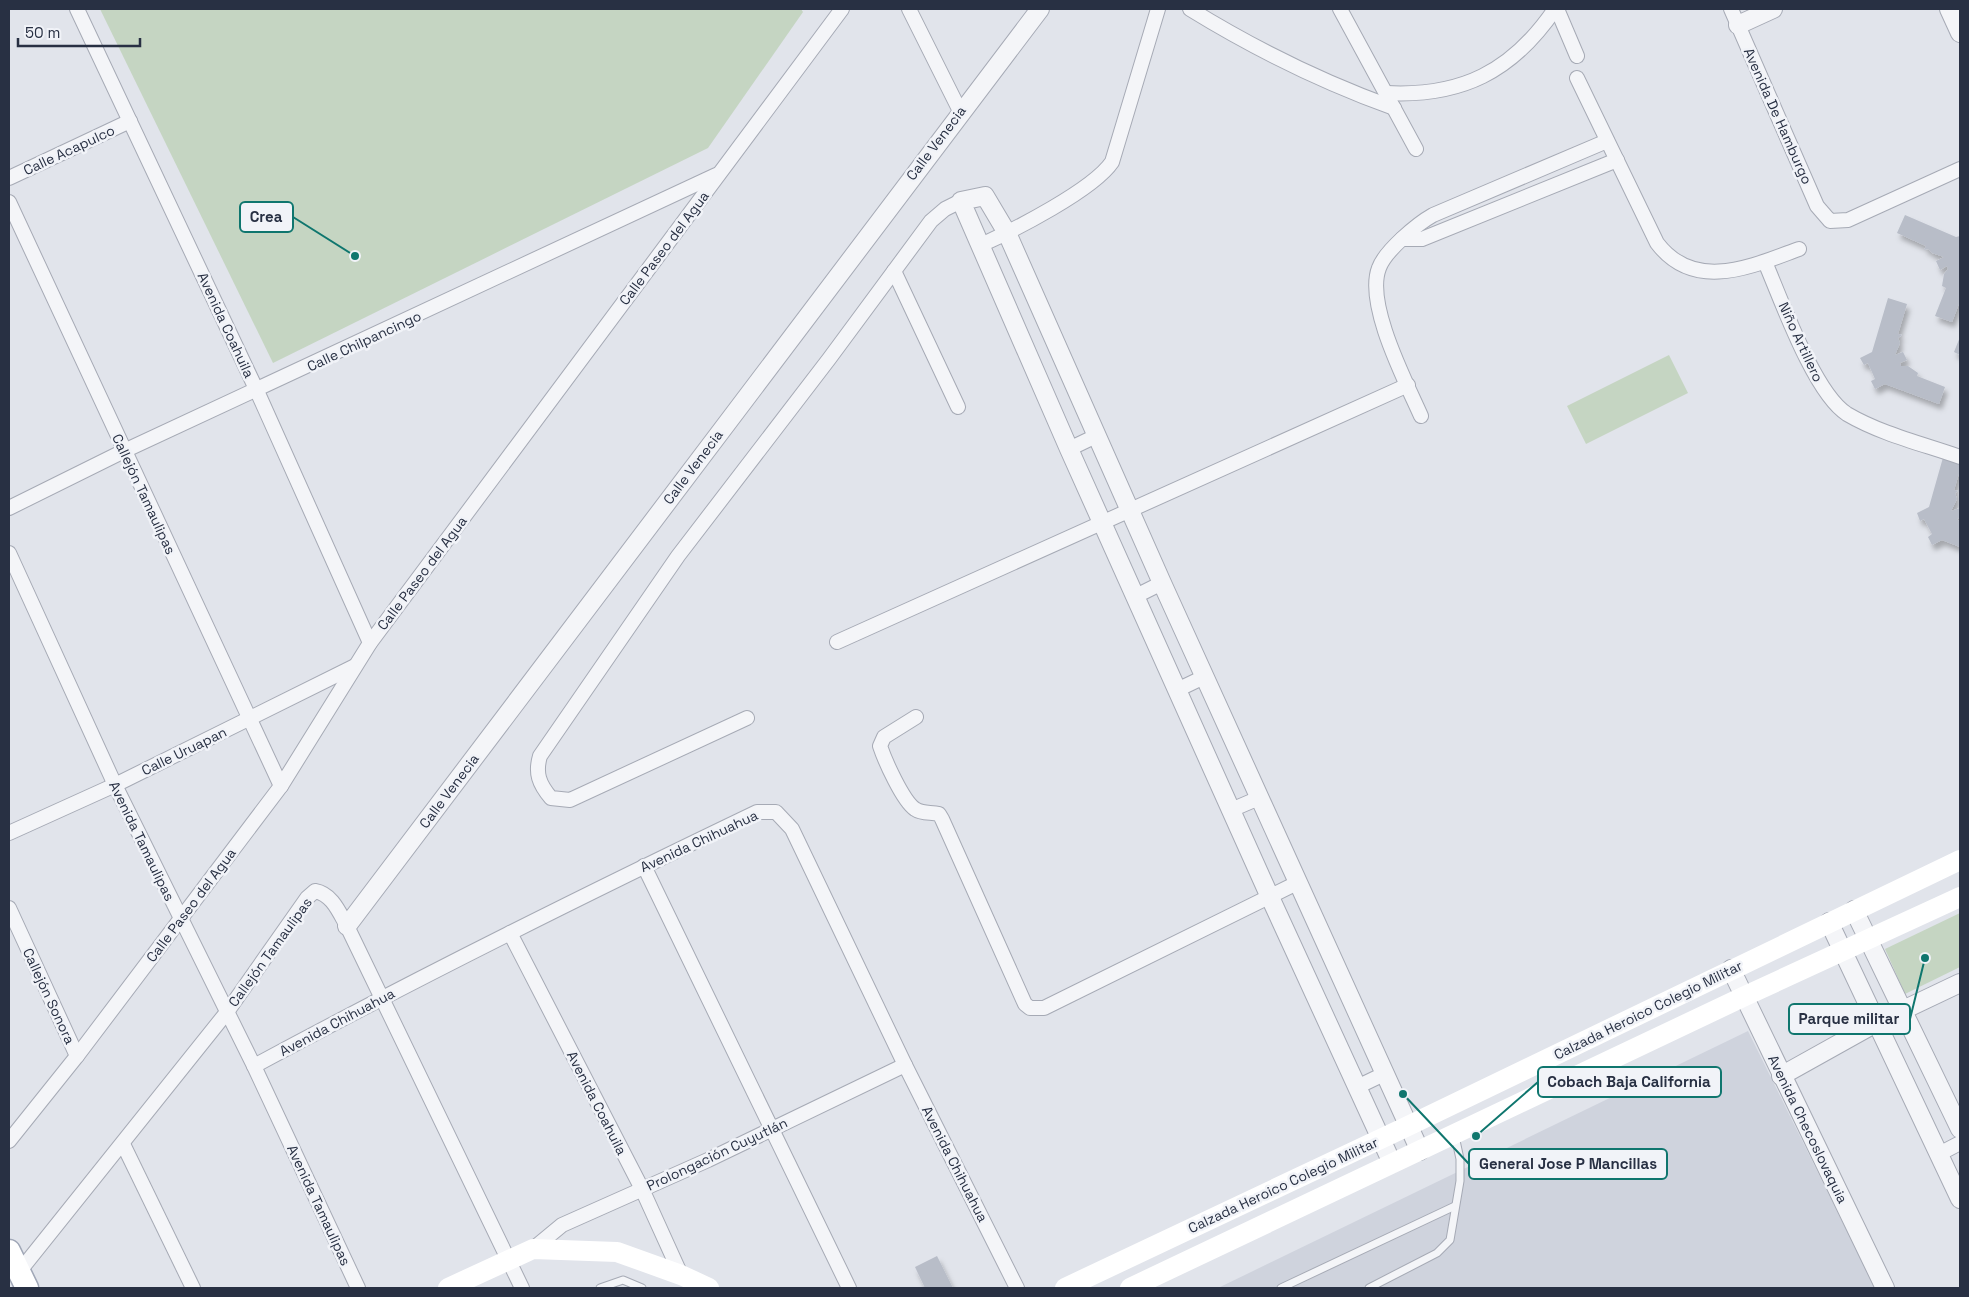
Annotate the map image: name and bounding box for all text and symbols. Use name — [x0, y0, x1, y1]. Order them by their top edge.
scale bar — [18, 15, 140, 47]
text: 50 m — [25, 23, 60, 42]
street label: Avenida De Hamburgo — [1740, 45, 1816, 187]
street label: Calle Venecia — [902, 102, 970, 184]
street label: Calle Acapulco — [20, 121, 118, 179]
street label: Calle Paseo del Agua — [615, 187, 713, 309]
callout: Crea — [240, 202, 293, 232]
text: Crea — [250, 207, 283, 226]
street label: Avenida Coahuila — [194, 269, 258, 381]
street label: Niño Artillero — [1775, 299, 1827, 385]
street label: Calle Chilpancingo — [304, 307, 424, 375]
street label: Calle Venecia — [659, 426, 727, 508]
street label: Callejón Tamaulipas — [108, 431, 180, 557]
street label: Calle Paseo del Agua — [373, 512, 471, 634]
street label: Calle Uruapan — [138, 723, 230, 779]
street label: Calle Venecia — [415, 750, 483, 832]
street label: Avenida Tamaulipas — [105, 778, 179, 904]
street label: Avenida Chihuahua — [637, 806, 761, 876]
street label: Calle Paseo del Agua — [142, 844, 240, 966]
street label: Callejón Tamaulipas — [224, 894, 316, 1010]
street label: Callejón Sonora — [19, 945, 79, 1047]
street label: Calzada Heroico Colegio Militar — [1551, 956, 1745, 1064]
street label: Avenida Chihuahua — [276, 984, 398, 1060]
callout: Parque militar — [1789, 1004, 1910, 1034]
text: Parque militar — [1799, 1009, 1899, 1028]
street label: Avenida Coahuila — [563, 1048, 631, 1158]
street label: Avenida Checoslovaquia — [1764, 1052, 1852, 1206]
callout: Cobach Baja California — [1538, 1067, 1721, 1097]
text: Cobach Baja California — [1547, 1072, 1711, 1091]
street label: Avenida Chihuahua — [918, 1103, 992, 1225]
street label: Prolongación Cuyutlán — [644, 1113, 790, 1195]
street label: Calzada Heroico Colegio Militar — [1185, 1133, 1381, 1237]
street label: Avenida Tamaulipas — [283, 1142, 355, 1268]
callout: General Jose P Mancillas — [1469, 1149, 1667, 1179]
text: General Jose P Mancillas — [1479, 1154, 1657, 1173]

